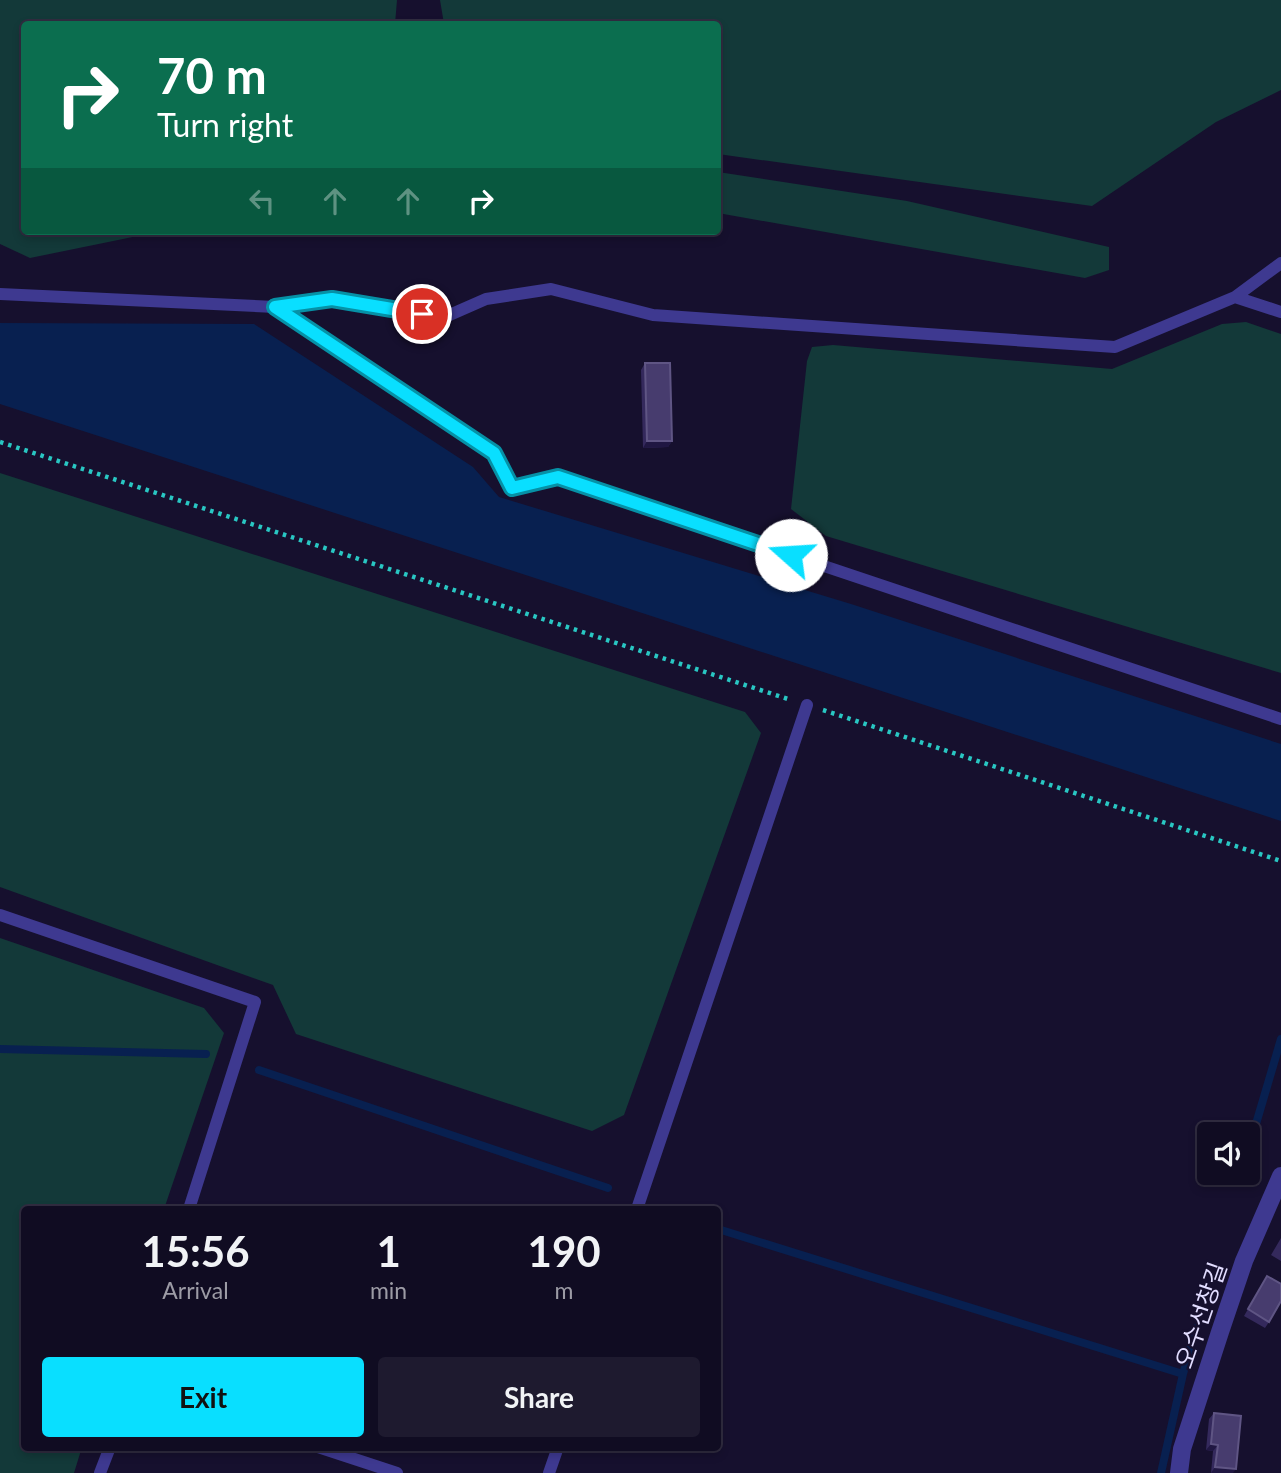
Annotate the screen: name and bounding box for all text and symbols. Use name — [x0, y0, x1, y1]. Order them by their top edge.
text: 70 m — [157, 46, 267, 104]
icon: right — [42, 49, 133, 140]
text: Turn right — [157, 105, 293, 144]
icon: left — [243, 182, 281, 220]
icon: ahead — [316, 182, 354, 220]
icon: ahead — [389, 182, 427, 220]
icon: right — [462, 182, 500, 220]
pin — [392, 284, 452, 344]
icon: arrive — [403, 295, 441, 333]
position arrow — [754, 518, 828, 592]
map controls — [1197, 1122, 1260, 1185]
button: sound — [1197, 1122, 1260, 1185]
text: 15:56 — [141, 1226, 250, 1276]
text: 1 — [376, 1226, 401, 1276]
text: 190 — [528, 1226, 601, 1276]
street label: 오수선창길 — [1168, 1258, 1232, 1372]
text: Arrival — [162, 1276, 229, 1304]
text: min — [370, 1276, 407, 1304]
text: m — [555, 1276, 574, 1304]
button: Exit — [42, 1357, 364, 1437]
button: Share — [378, 1357, 700, 1437]

